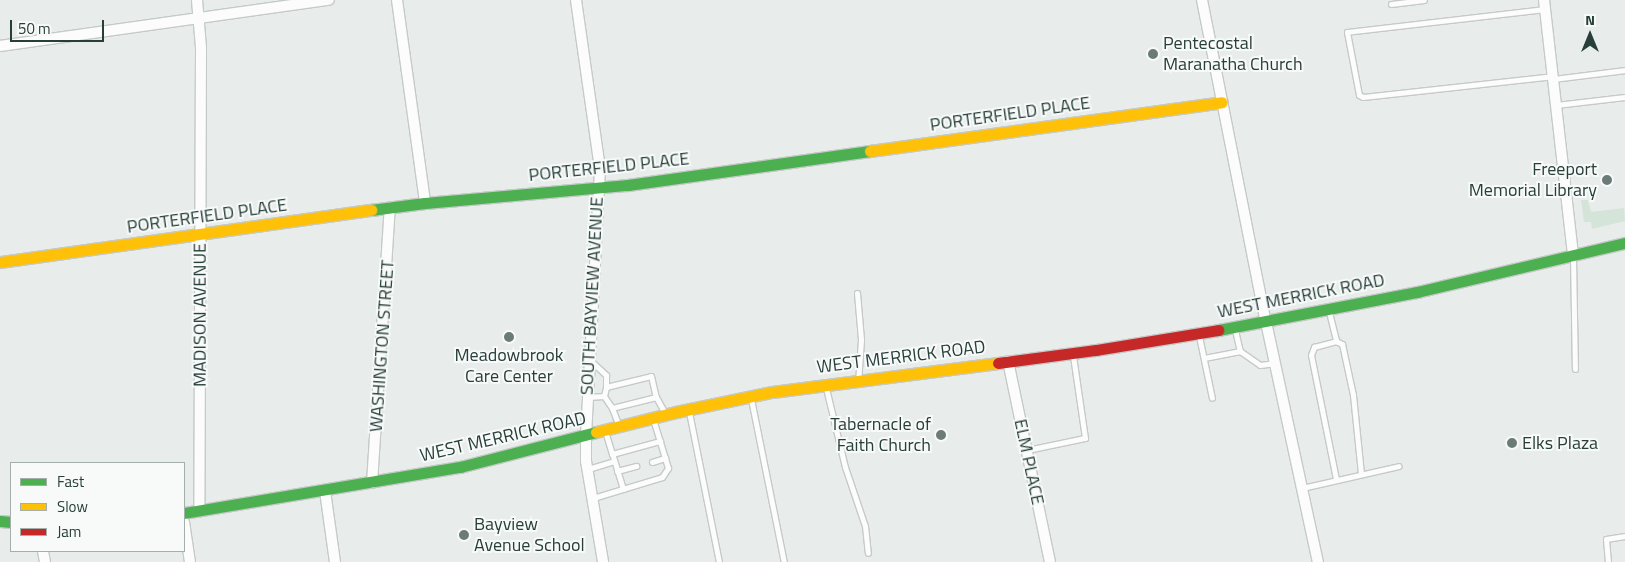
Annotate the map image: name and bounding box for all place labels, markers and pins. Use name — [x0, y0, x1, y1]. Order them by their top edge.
place label: Pentecostal Maranatha Church — [1163, 33, 1303, 76]
marker: Pentecostal Maranatha Church — [1147, 48, 1159, 60]
place label: Freeport Memorial Library — [1469, 159, 1597, 202]
marker: Freeport Memorial Library — [1601, 174, 1613, 186]
marker: Meadowbrook Care Center — [503, 331, 515, 343]
place label: Meadowbrook Care Center — [455, 345, 563, 388]
place label: Tabernacle of Faith Church — [830, 414, 931, 456]
marker: Tabernacle of Faith Church — [935, 429, 947, 441]
place label: Elks Plaza — [1522, 432, 1598, 454]
marker: Elks Plaza — [1506, 437, 1518, 449]
place label: Bayview Avenue School — [474, 514, 585, 556]
marker: Bayview Avenue School — [458, 529, 470, 541]

